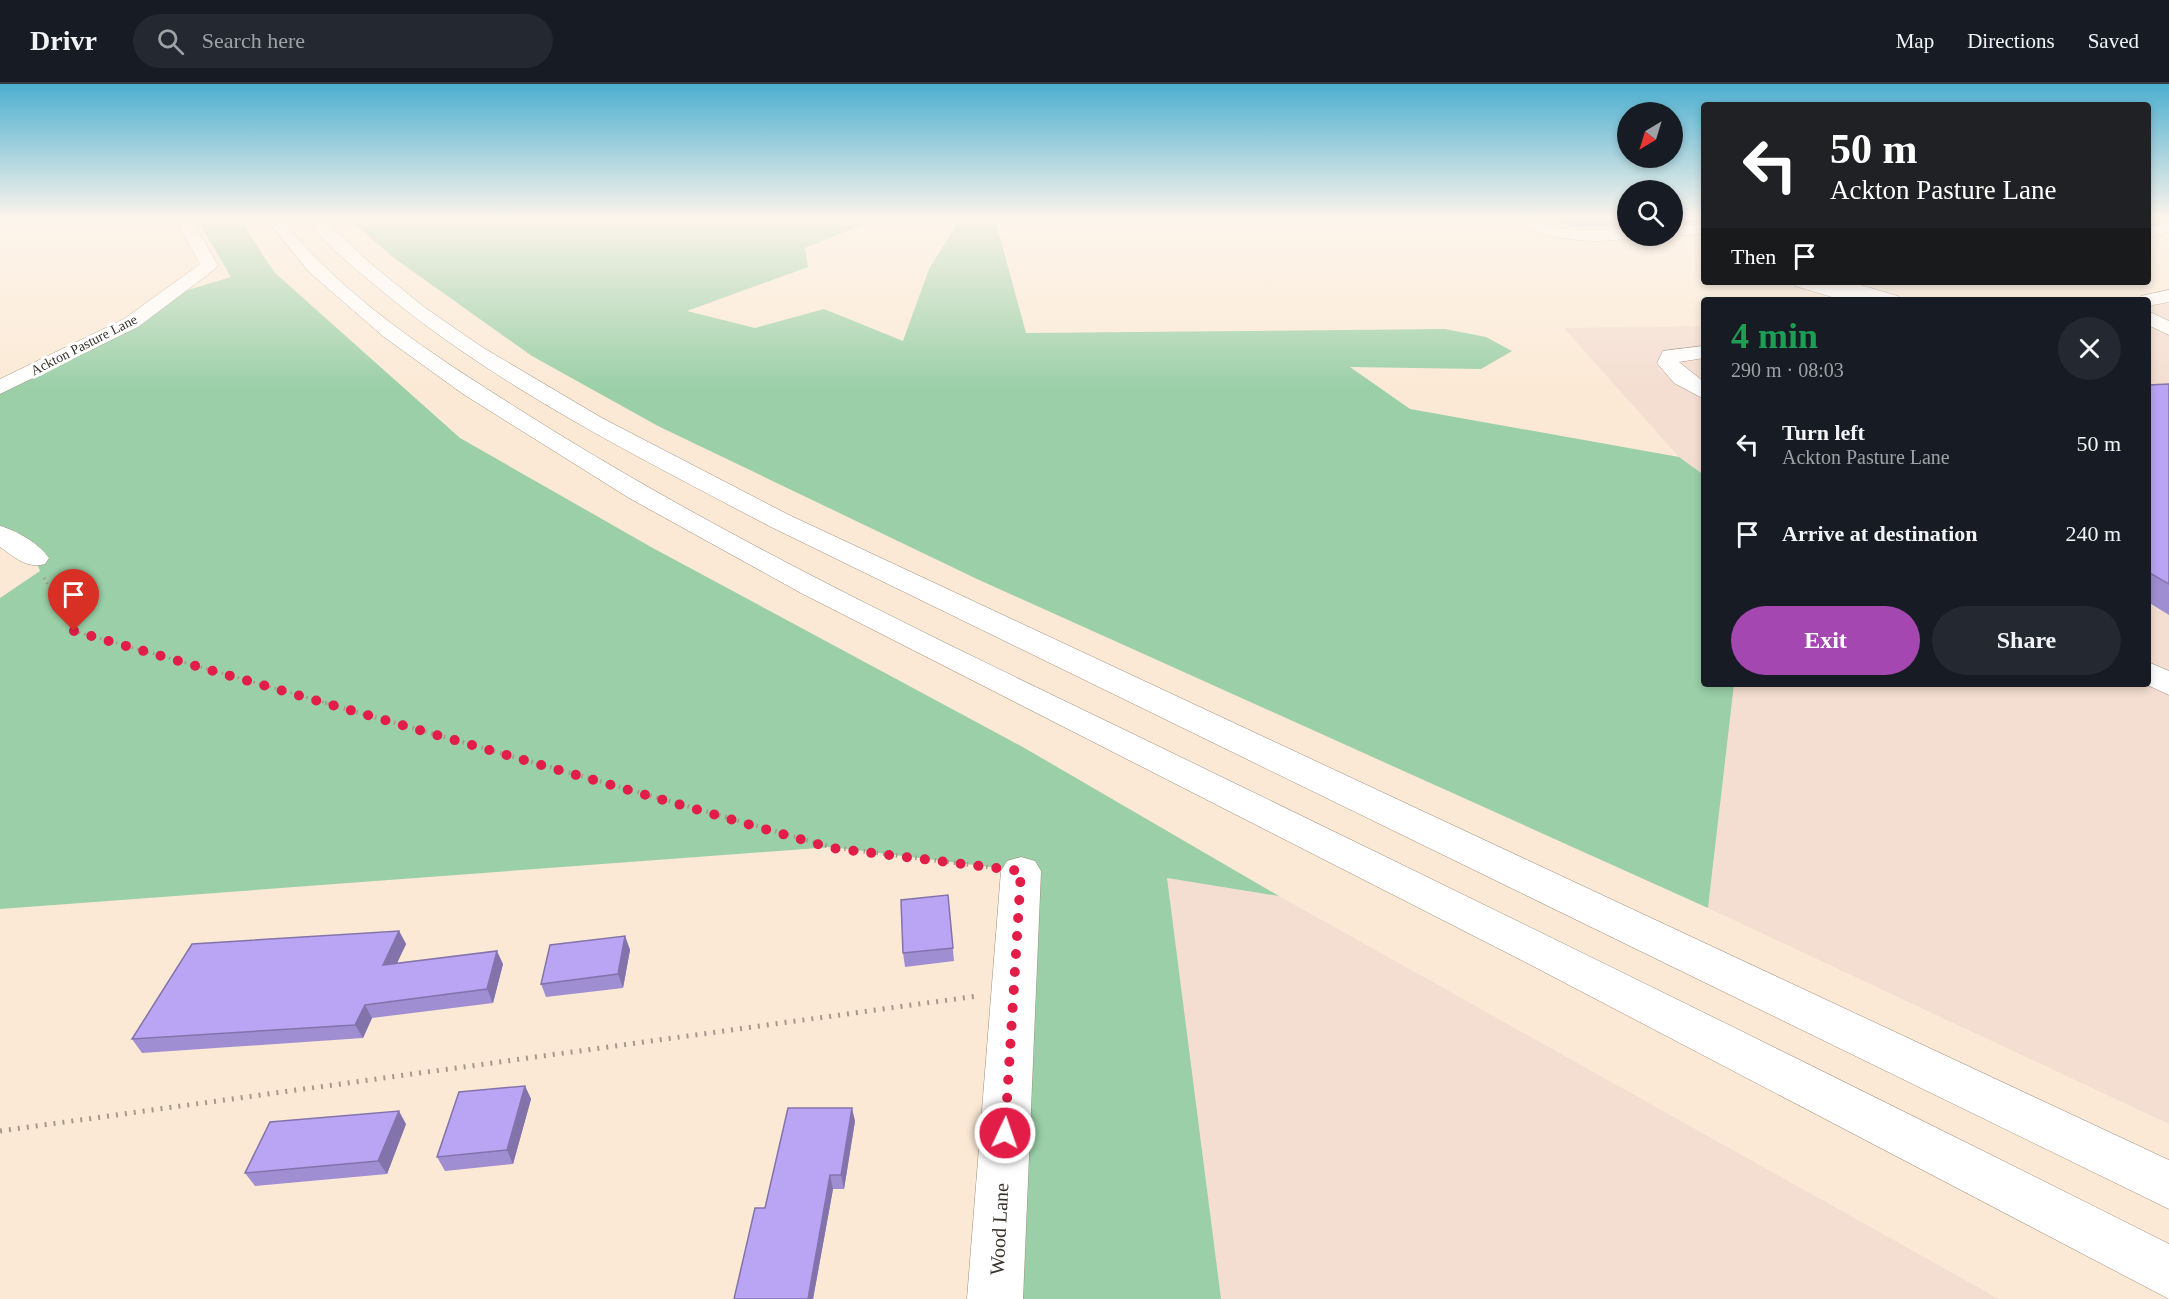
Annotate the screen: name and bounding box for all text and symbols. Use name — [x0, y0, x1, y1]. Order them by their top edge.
search box — [133, 14, 553, 68]
text: Drivr — [30, 25, 97, 56]
icon: search — [154, 25, 187, 58]
text: Search here — [202, 28, 305, 53]
text: Map — [1896, 29, 1934, 53]
text: Directions — [1967, 29, 2055, 53]
text: Saved — [2088, 29, 2139, 53]
north arrow — [1617, 102, 1683, 168]
map controls — [1617, 102, 1683, 246]
icon: left — [1731, 126, 1809, 204]
text: 50 m — [1830, 126, 1918, 172]
text: Ackton Pasture Lane — [1830, 175, 2056, 205]
button: search — [1617, 180, 1683, 246]
icon: arrive — [1788, 240, 1821, 273]
text: Then — [1731, 244, 1776, 269]
street label: Ackton Pasture Lane — [28, 312, 140, 378]
text: 4 min — [1731, 316, 1818, 356]
button: close — [2058, 317, 2121, 380]
text: 290 m · 08:03 — [1731, 359, 1844, 381]
text: Turn left — [1782, 420, 1865, 445]
icon: left — [1731, 428, 1764, 461]
text: 50 m — [2076, 431, 2121, 456]
text: Ackton Pasture Lane — [1782, 446, 1950, 468]
icon: arrive — [1731, 518, 1764, 551]
text: Arrive at destination — [1782, 521, 1978, 546]
text: 240 m — [2065, 521, 2121, 546]
pin — [48, 569, 99, 631]
icon: arrive — [57, 578, 90, 611]
button: Exit — [1731, 606, 1920, 675]
button: Share — [1932, 606, 2121, 675]
position arrow — [973, 1101, 1037, 1165]
street label: Wood Lane — [986, 1182, 1012, 1276]

